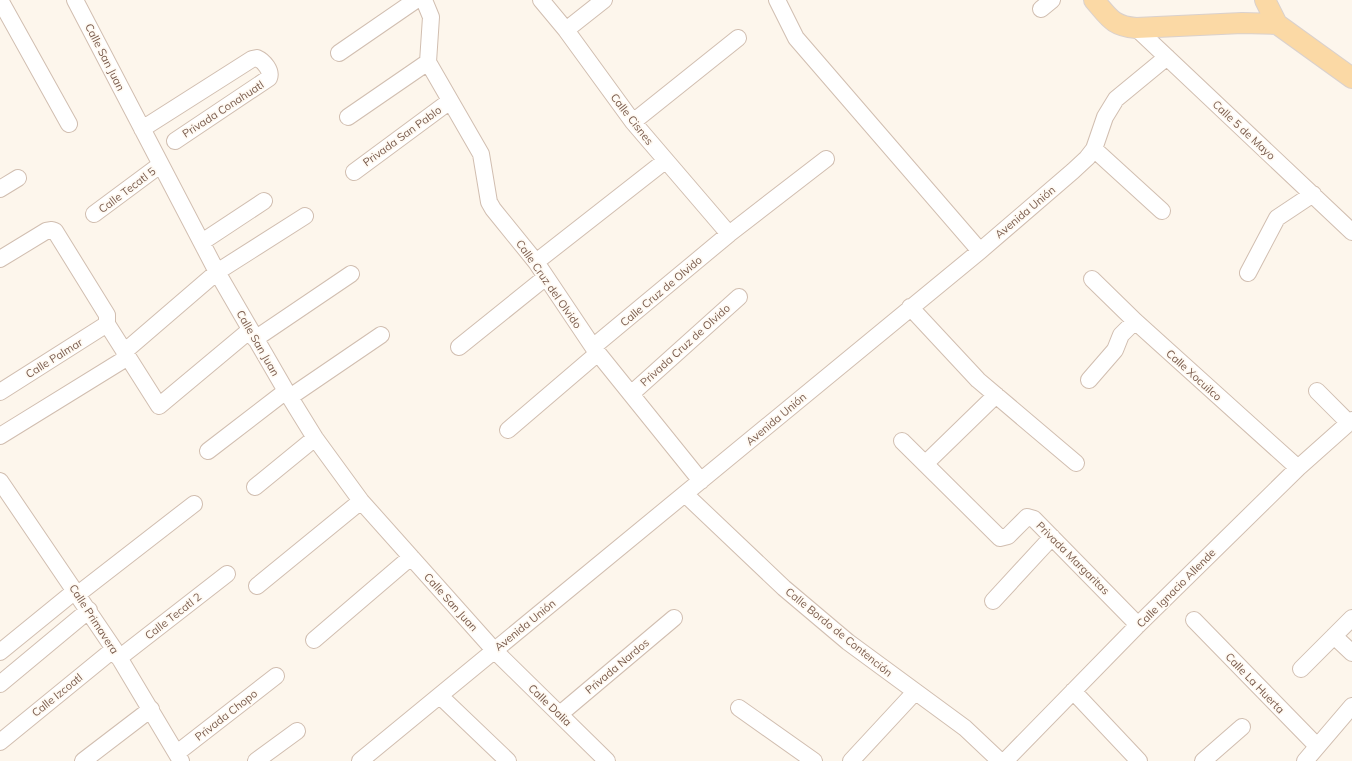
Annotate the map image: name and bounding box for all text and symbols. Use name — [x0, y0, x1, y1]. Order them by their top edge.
street label: Calle San Juan — [82, 21, 128, 93]
street label: Privada Conahuatl — [180, 77, 266, 141]
street label: Calle Cisnes — [608, 90, 656, 148]
street label: Calle 5 de Mayo — [1210, 97, 1278, 163]
street label: Privada San Pablo — [360, 103, 444, 169]
street label: Calle Tecatl 5 — [96, 164, 159, 216]
street label: Avenida Unión — [992, 183, 1058, 241]
street label: Calle Cruz del Olvido — [513, 237, 585, 331]
street label: Calle Cruz de Olvido — [617, 253, 705, 329]
street label: Privada Cruz de Olvido — [637, 301, 733, 389]
street label: Calle San Juan — [233, 308, 283, 378]
street label: Calle Palmar — [23, 335, 85, 381]
street label: Calle Xocuilco — [1163, 346, 1225, 404]
street label: Avenida Unión — [743, 390, 809, 448]
street label: Privada Margaritas — [1033, 518, 1113, 598]
street label: Calle Ignacio Allende — [1134, 546, 1218, 630]
street label: Calle San Juan — [421, 570, 481, 634]
street label: Calle Primavera — [66, 582, 122, 656]
street label: Calle Bordo de Contención — [783, 584, 895, 680]
street label: Calle Tecatl 2 — [142, 589, 204, 642]
street label: Avenida Unión — [492, 596, 558, 654]
street label: Privada Nardos — [582, 635, 652, 697]
street label: Calle La Huerta — [1223, 650, 1287, 716]
street label: Calle Izcoatl — [29, 670, 85, 720]
street label: Calle Dalia — [525, 681, 575, 729]
street label: Privada Chopo — [192, 686, 260, 744]

